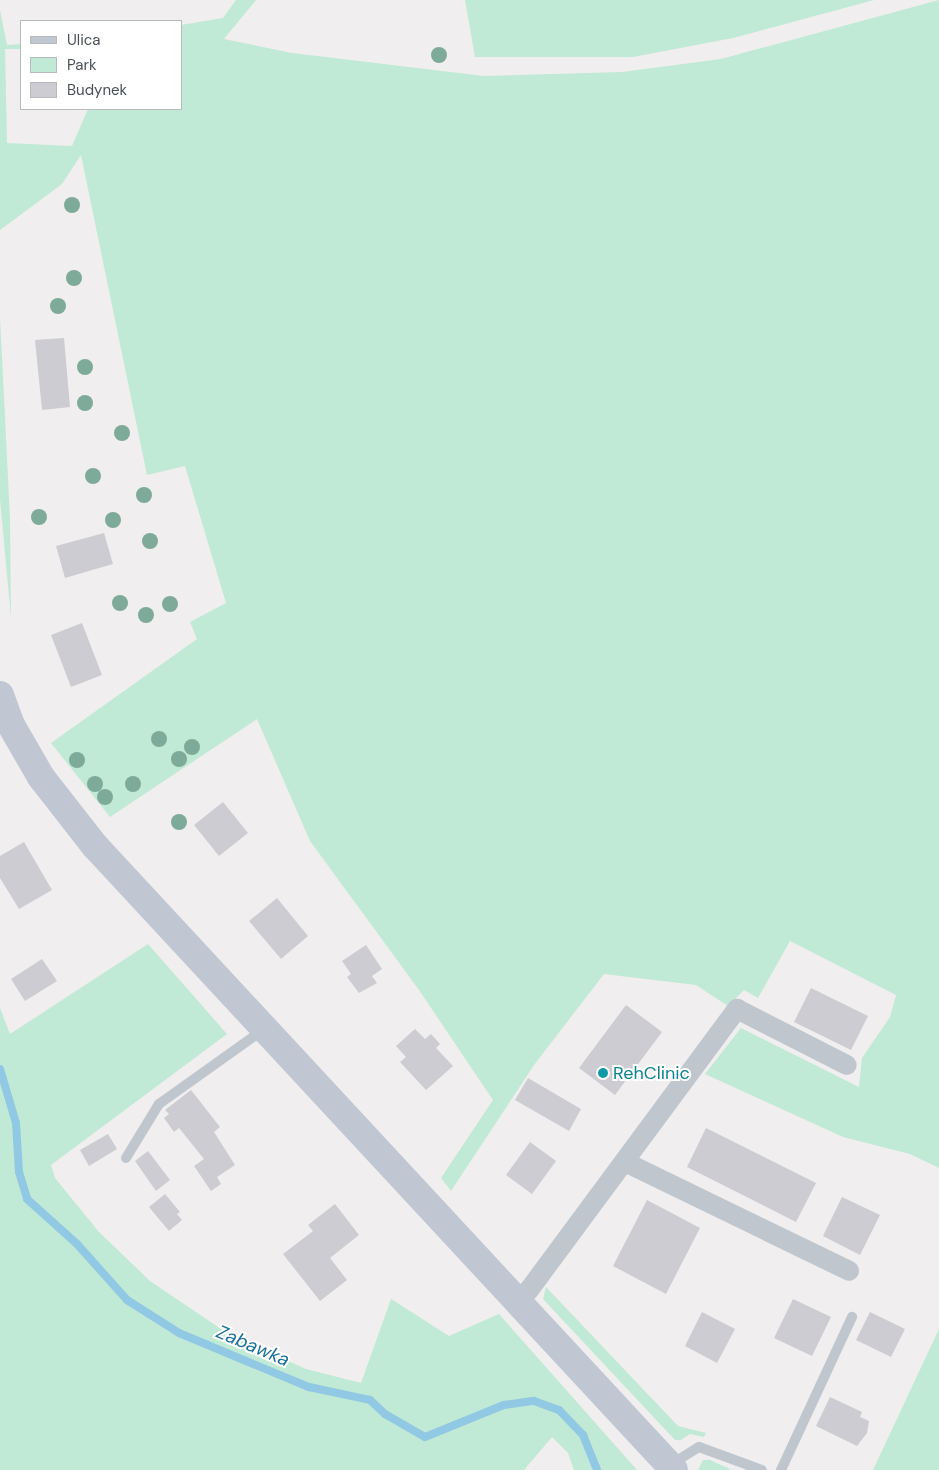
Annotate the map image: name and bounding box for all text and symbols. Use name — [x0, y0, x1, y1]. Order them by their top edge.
legend — [20, 20, 182, 110]
text: Ulica — [67, 30, 101, 50]
text: Park — [67, 55, 97, 75]
text: Budynek — [67, 80, 127, 100]
place label: RehClinic — [613, 1062, 690, 1084]
marker: RehClinic — [597, 1067, 609, 1079]
water label: Zabawka — [213, 1320, 293, 1372]

